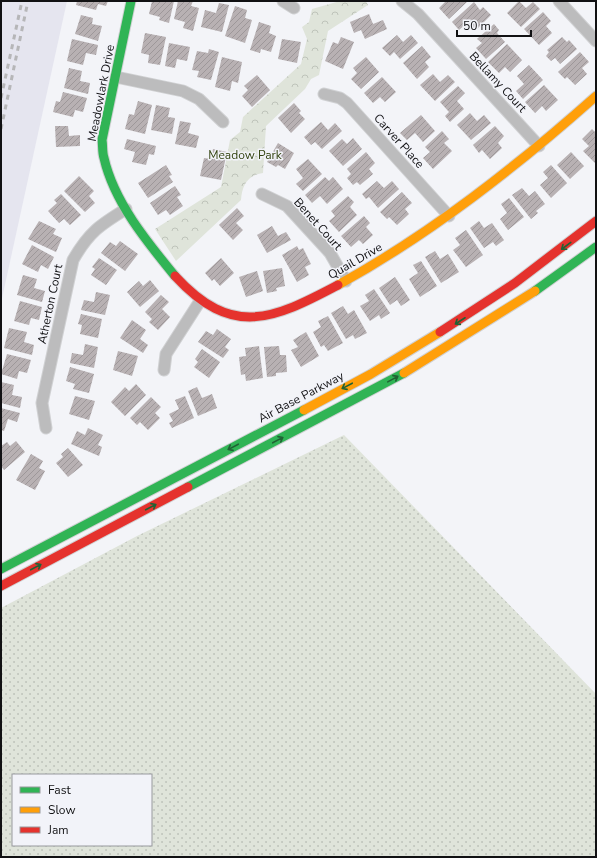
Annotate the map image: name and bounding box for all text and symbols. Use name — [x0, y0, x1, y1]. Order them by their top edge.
scale bar — [457, 12, 531, 38]
text: 50 m — [463, 18, 491, 34]
street label: Meadowlark Drive — [84, 43, 118, 143]
street label: Bellamy Court — [466, 48, 531, 116]
street label: Carver Place — [370, 110, 428, 172]
park label: Meadow Park — [208, 147, 283, 163]
street label: Benet Court — [290, 195, 346, 254]
street label: Quail Drive — [325, 239, 385, 283]
one-way arrow — [560, 241, 571, 250]
street label: Atherton Court — [34, 262, 66, 345]
one-way arrow — [455, 317, 466, 325]
street label: Air Base Parkway — [255, 367, 347, 426]
one-way arrow — [387, 374, 399, 382]
one-way arrow — [342, 383, 354, 390]
one-way arrow — [272, 435, 284, 443]
one-way arrow — [227, 444, 239, 451]
one-way arrow — [144, 503, 156, 510]
one-way arrow — [29, 563, 41, 571]
legend — [12, 774, 152, 846]
text: Fast — [48, 782, 71, 798]
text: Slow — [48, 802, 76, 818]
text: Jam — [47, 822, 69, 838]

